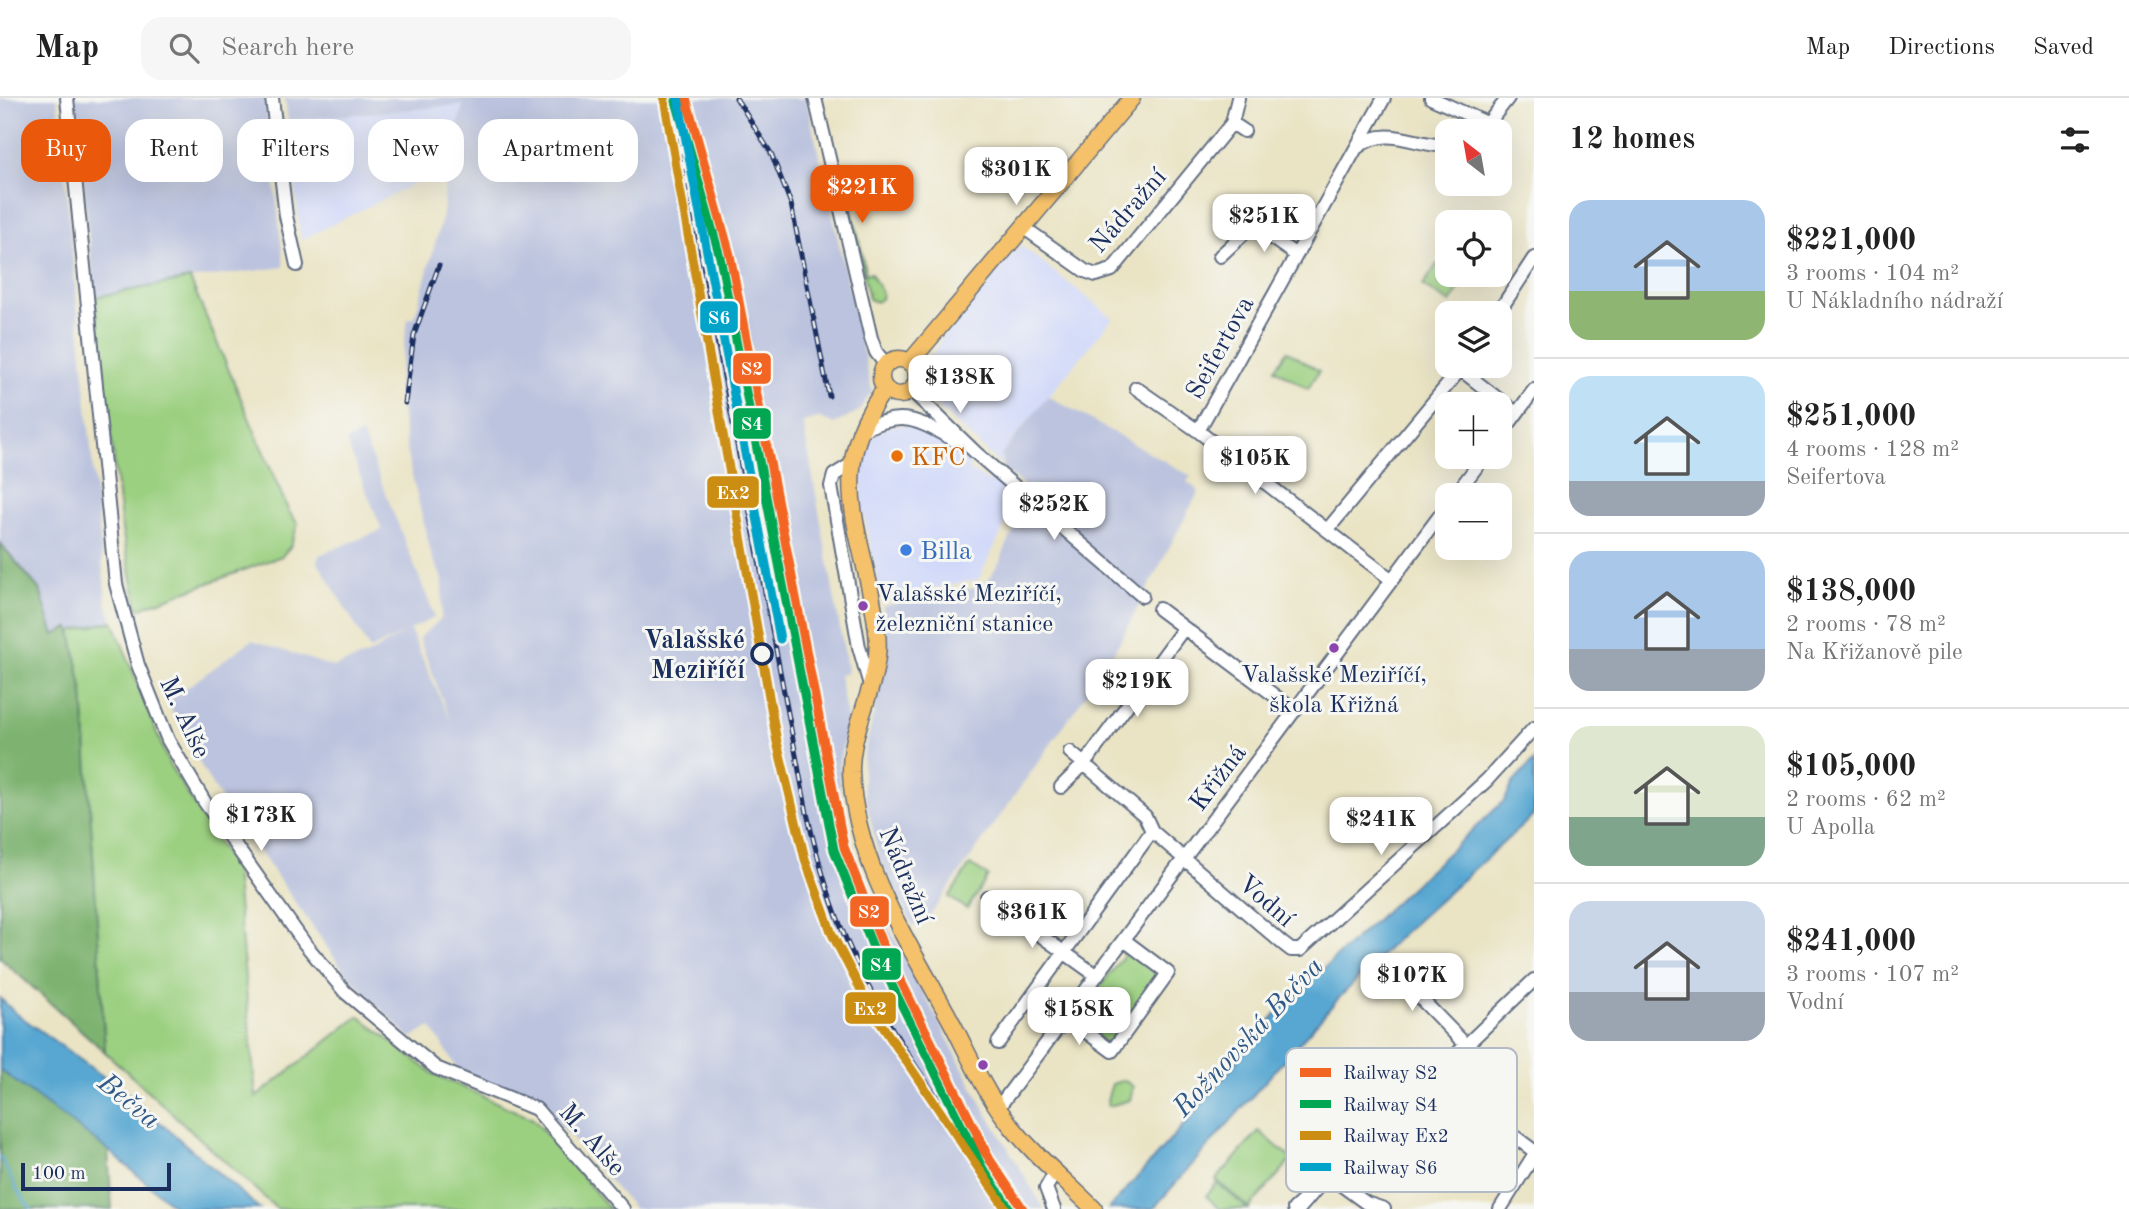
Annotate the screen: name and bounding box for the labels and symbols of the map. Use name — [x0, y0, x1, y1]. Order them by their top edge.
north arrow — [1435, 119, 1512, 196]
pin: $301K — [967, 148, 1065, 207]
street label: Nádražní — [1085, 163, 1173, 259]
pin: $221K — [813, 166, 911, 225]
pin: $251K — [1215, 194, 1313, 254]
street label: Seifertova — [1182, 292, 1260, 404]
line badge: S6 — [699, 300, 739, 334]
text: S6 — [708, 310, 730, 329]
line badge: S2 — [732, 352, 772, 385]
pin: $138K — [911, 356, 1009, 415]
text: S2 — [741, 361, 763, 380]
line badge: S4 — [732, 407, 772, 440]
text: S4 — [741, 416, 763, 435]
pin: $105K — [1206, 436, 1304, 496]
place label: KFC — [911, 445, 966, 471]
marker: KFC — [889, 448, 905, 464]
line badge: Ex2 — [706, 475, 760, 509]
pin: $252K — [1005, 482, 1103, 542]
text: Ex2 — [716, 485, 750, 504]
place label: Billa — [920, 539, 972, 565]
marker: Billa — [898, 542, 914, 558]
place label: Valašské Meziříčí, železniční stanice — [876, 583, 1062, 637]
marker: Valašské Meziříčí, železniční stanice — [856, 599, 870, 613]
place label: Valašské Meziříčí — [644, 628, 745, 684]
marker: Valašské Meziříčí, škola Křižná — [1327, 641, 1341, 655]
marker: Valašské Meziříčí — [751, 643, 773, 665]
pin: $219K — [1088, 660, 1186, 719]
place label: Valašské Meziříčí, škola Křižná — [1241, 664, 1427, 718]
street label: M. Alše — [154, 673, 214, 763]
street label: Křižná — [1185, 740, 1252, 816]
pin: $173K — [212, 794, 310, 853]
pin: $241K — [1332, 798, 1430, 857]
street label: Nádražní — [873, 824, 938, 929]
street label: Vodní — [1233, 870, 1300, 933]
pin: $361K — [983, 890, 1081, 950]
line badge: S2 — [849, 895, 890, 928]
text: S2 — [858, 904, 880, 923]
line badge: S4 — [861, 947, 902, 981]
water label: Rožnovská Bečva — [1168, 953, 1330, 1124]
pin: $107K — [1363, 954, 1461, 1013]
text: S4 — [870, 957, 892, 976]
pin: $158K — [1030, 988, 1128, 1047]
line badge: Ex2 — [844, 991, 897, 1025]
text: Ex2 — [853, 1001, 887, 1020]
legend — [1286, 1048, 1517, 1192]
unlabelled marker — [976, 1058, 990, 1072]
text: Railway S2 — [1343, 1065, 1438, 1084]
water label: Bečva — [91, 1069, 164, 1136]
text: Railway S4 — [1343, 1097, 1438, 1116]
street label: M. Alše — [553, 1099, 630, 1181]
text: Railway Ex2 — [1343, 1128, 1449, 1147]
scale bar — [21, 1160, 172, 1192]
text: Railway S6 — [1343, 1160, 1438, 1179]

